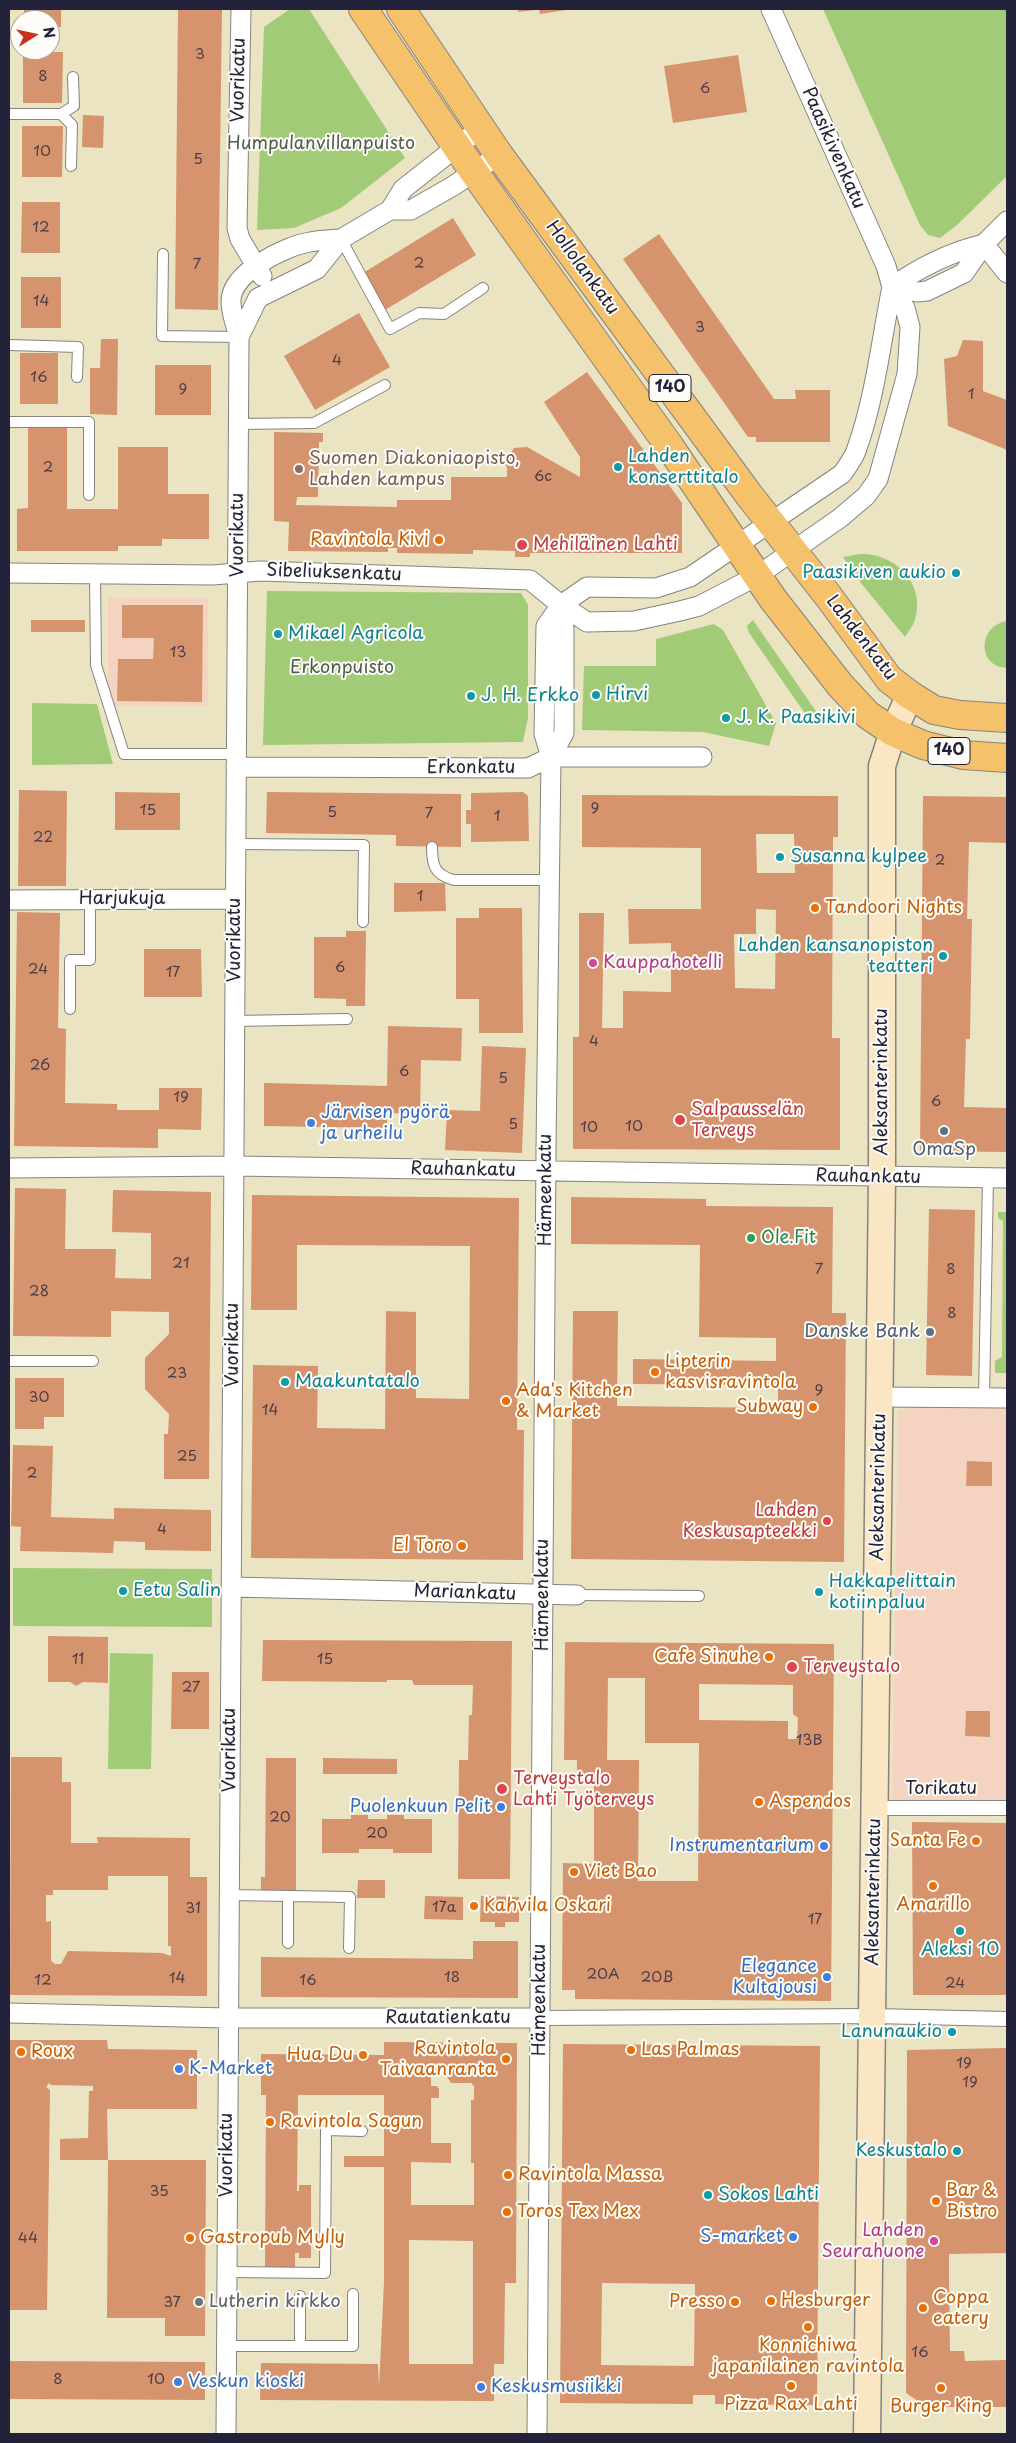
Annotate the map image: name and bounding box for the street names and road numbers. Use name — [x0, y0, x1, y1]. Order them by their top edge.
street label: Vuorikatu — [227, 38, 251, 122]
street label: Paasikivenkatu — [797, 84, 869, 212]
street label: Hollolankatu — [541, 217, 623, 319]
road number: 140 — [649, 374, 691, 402]
street label: Vuorikatu — [227, 493, 249, 577]
street label: Sibeliuksenkatu — [266, 560, 402, 586]
street label: Lahdenkatu — [821, 591, 901, 685]
road number: 140 — [928, 738, 970, 764]
street label: Erkonkatu — [427, 757, 515, 779]
street label: Harjukuja — [79, 888, 165, 910]
street label: Vuorikatu — [224, 898, 246, 982]
street label: Aleksanterinkatu — [871, 1008, 893, 1156]
street label: Hämeenkatu — [535, 1134, 557, 1246]
street label: Rauhankatu — [410, 1158, 516, 1182]
street label: Rauhankatu — [815, 1165, 921, 1189]
street label: Vuorikatu — [222, 1303, 244, 1387]
street label: Aleksanterinkatu — [867, 1413, 891, 1561]
street label: Hämeenkatu — [532, 1539, 554, 1651]
street label: Mariankatu — [413, 1580, 517, 1606]
street label: Vuorikatu — [219, 1708, 241, 1792]
street label: Torikatu — [905, 1778, 977, 1800]
street label: Aleksanterinkatu — [862, 1818, 886, 1966]
street label: Hämeenkatu — [529, 1944, 551, 2056]
street label: Rautatienkatu — [385, 2007, 511, 2029]
street label: Vuorikatu — [216, 2113, 238, 2197]

